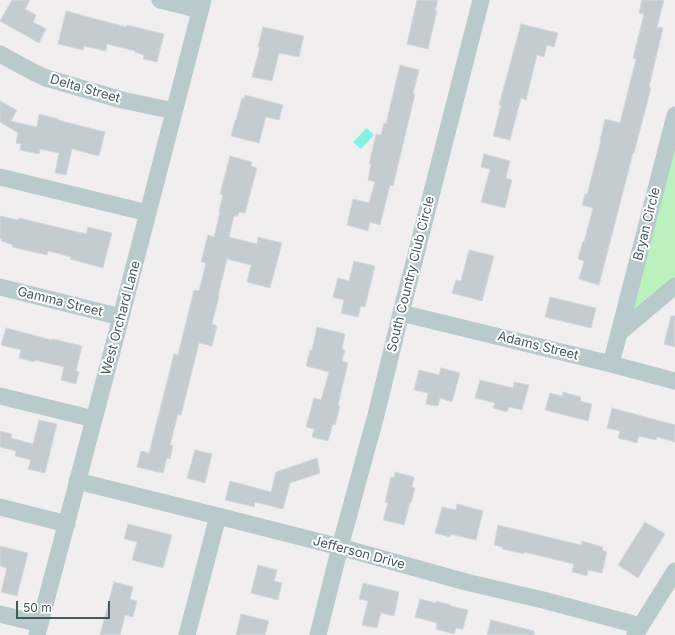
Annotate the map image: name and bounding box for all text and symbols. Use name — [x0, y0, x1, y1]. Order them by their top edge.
street label: Delta Street — [48, 72, 122, 106]
street label: Bryan Circle — [630, 186, 664, 262]
street label: South Country Club Circle — [384, 195, 438, 353]
street label: West Orchard Lane — [98, 259, 144, 377]
street label: Gamma Street — [16, 284, 104, 320]
street label: Adams Street — [496, 328, 580, 364]
street label: Jefferson Drive — [311, 533, 407, 573]
scale bar — [18, 593, 112, 619]
text: 50 m — [23, 600, 52, 615]

